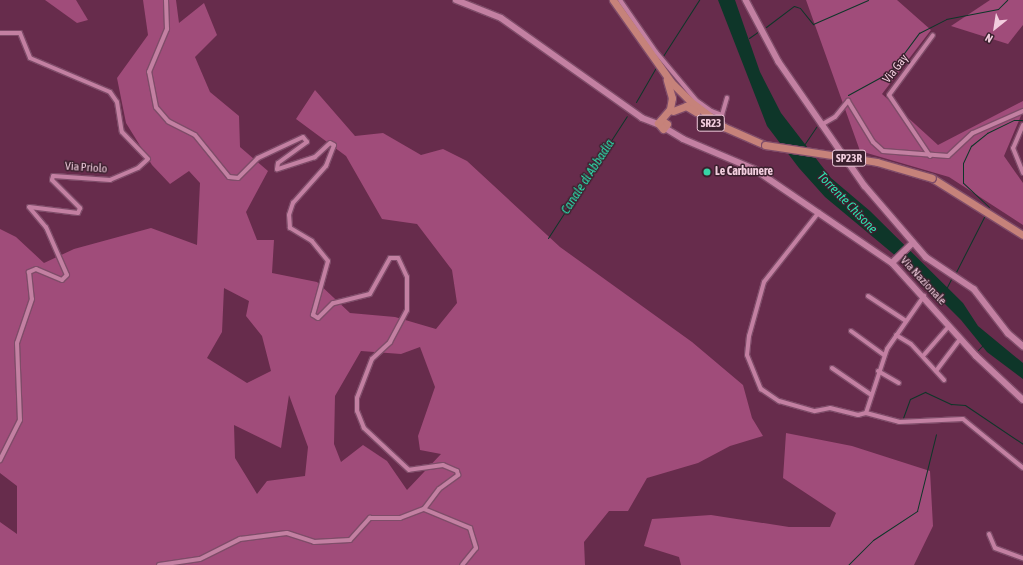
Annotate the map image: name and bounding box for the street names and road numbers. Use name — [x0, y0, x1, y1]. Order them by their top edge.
street label: Via Gay — [880, 52, 912, 86]
road number: SR23 — [696, 114, 726, 132]
road number: SP23R — [832, 149, 866, 167]
street label: Via Priolo — [64, 159, 108, 177]
street label: Via Nazionale — [897, 254, 949, 308]

